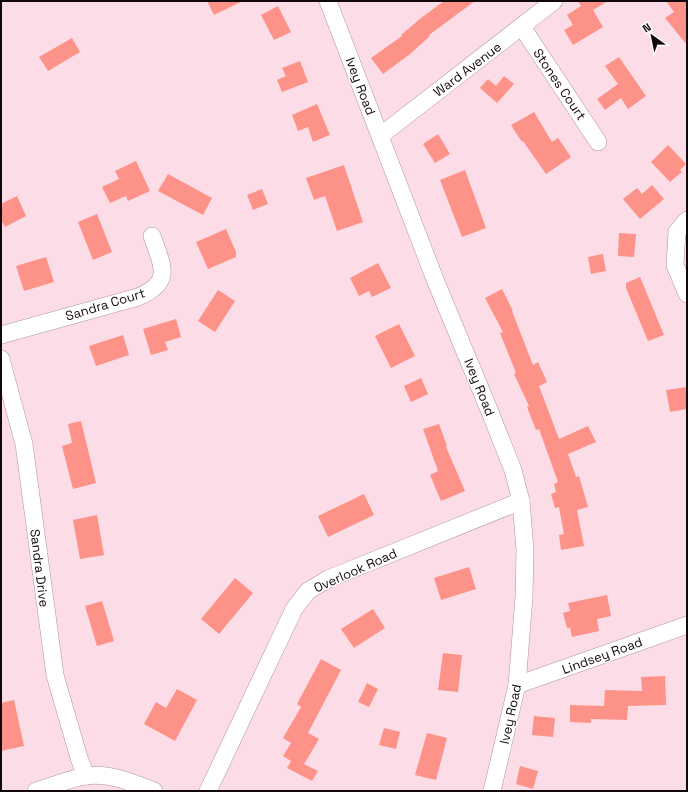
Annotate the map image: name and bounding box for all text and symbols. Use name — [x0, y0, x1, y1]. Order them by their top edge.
north arrow — [632, 16, 672, 56]
text: N — [640, 20, 653, 35]
street label: Ward Avenue — [430, 38, 505, 101]
street label: Stones Court — [529, 45, 590, 123]
street label: Ivey Road — [342, 55, 379, 118]
street label: Sandra Court — [63, 284, 147, 325]
street label: Ivey Road — [460, 356, 499, 419]
street label: Sandra Drive — [26, 528, 53, 608]
street label: Overlook Road — [311, 544, 400, 596]
street label: Lindsey Road — [560, 633, 645, 678]
street label: Ivey Road — [496, 683, 525, 746]

